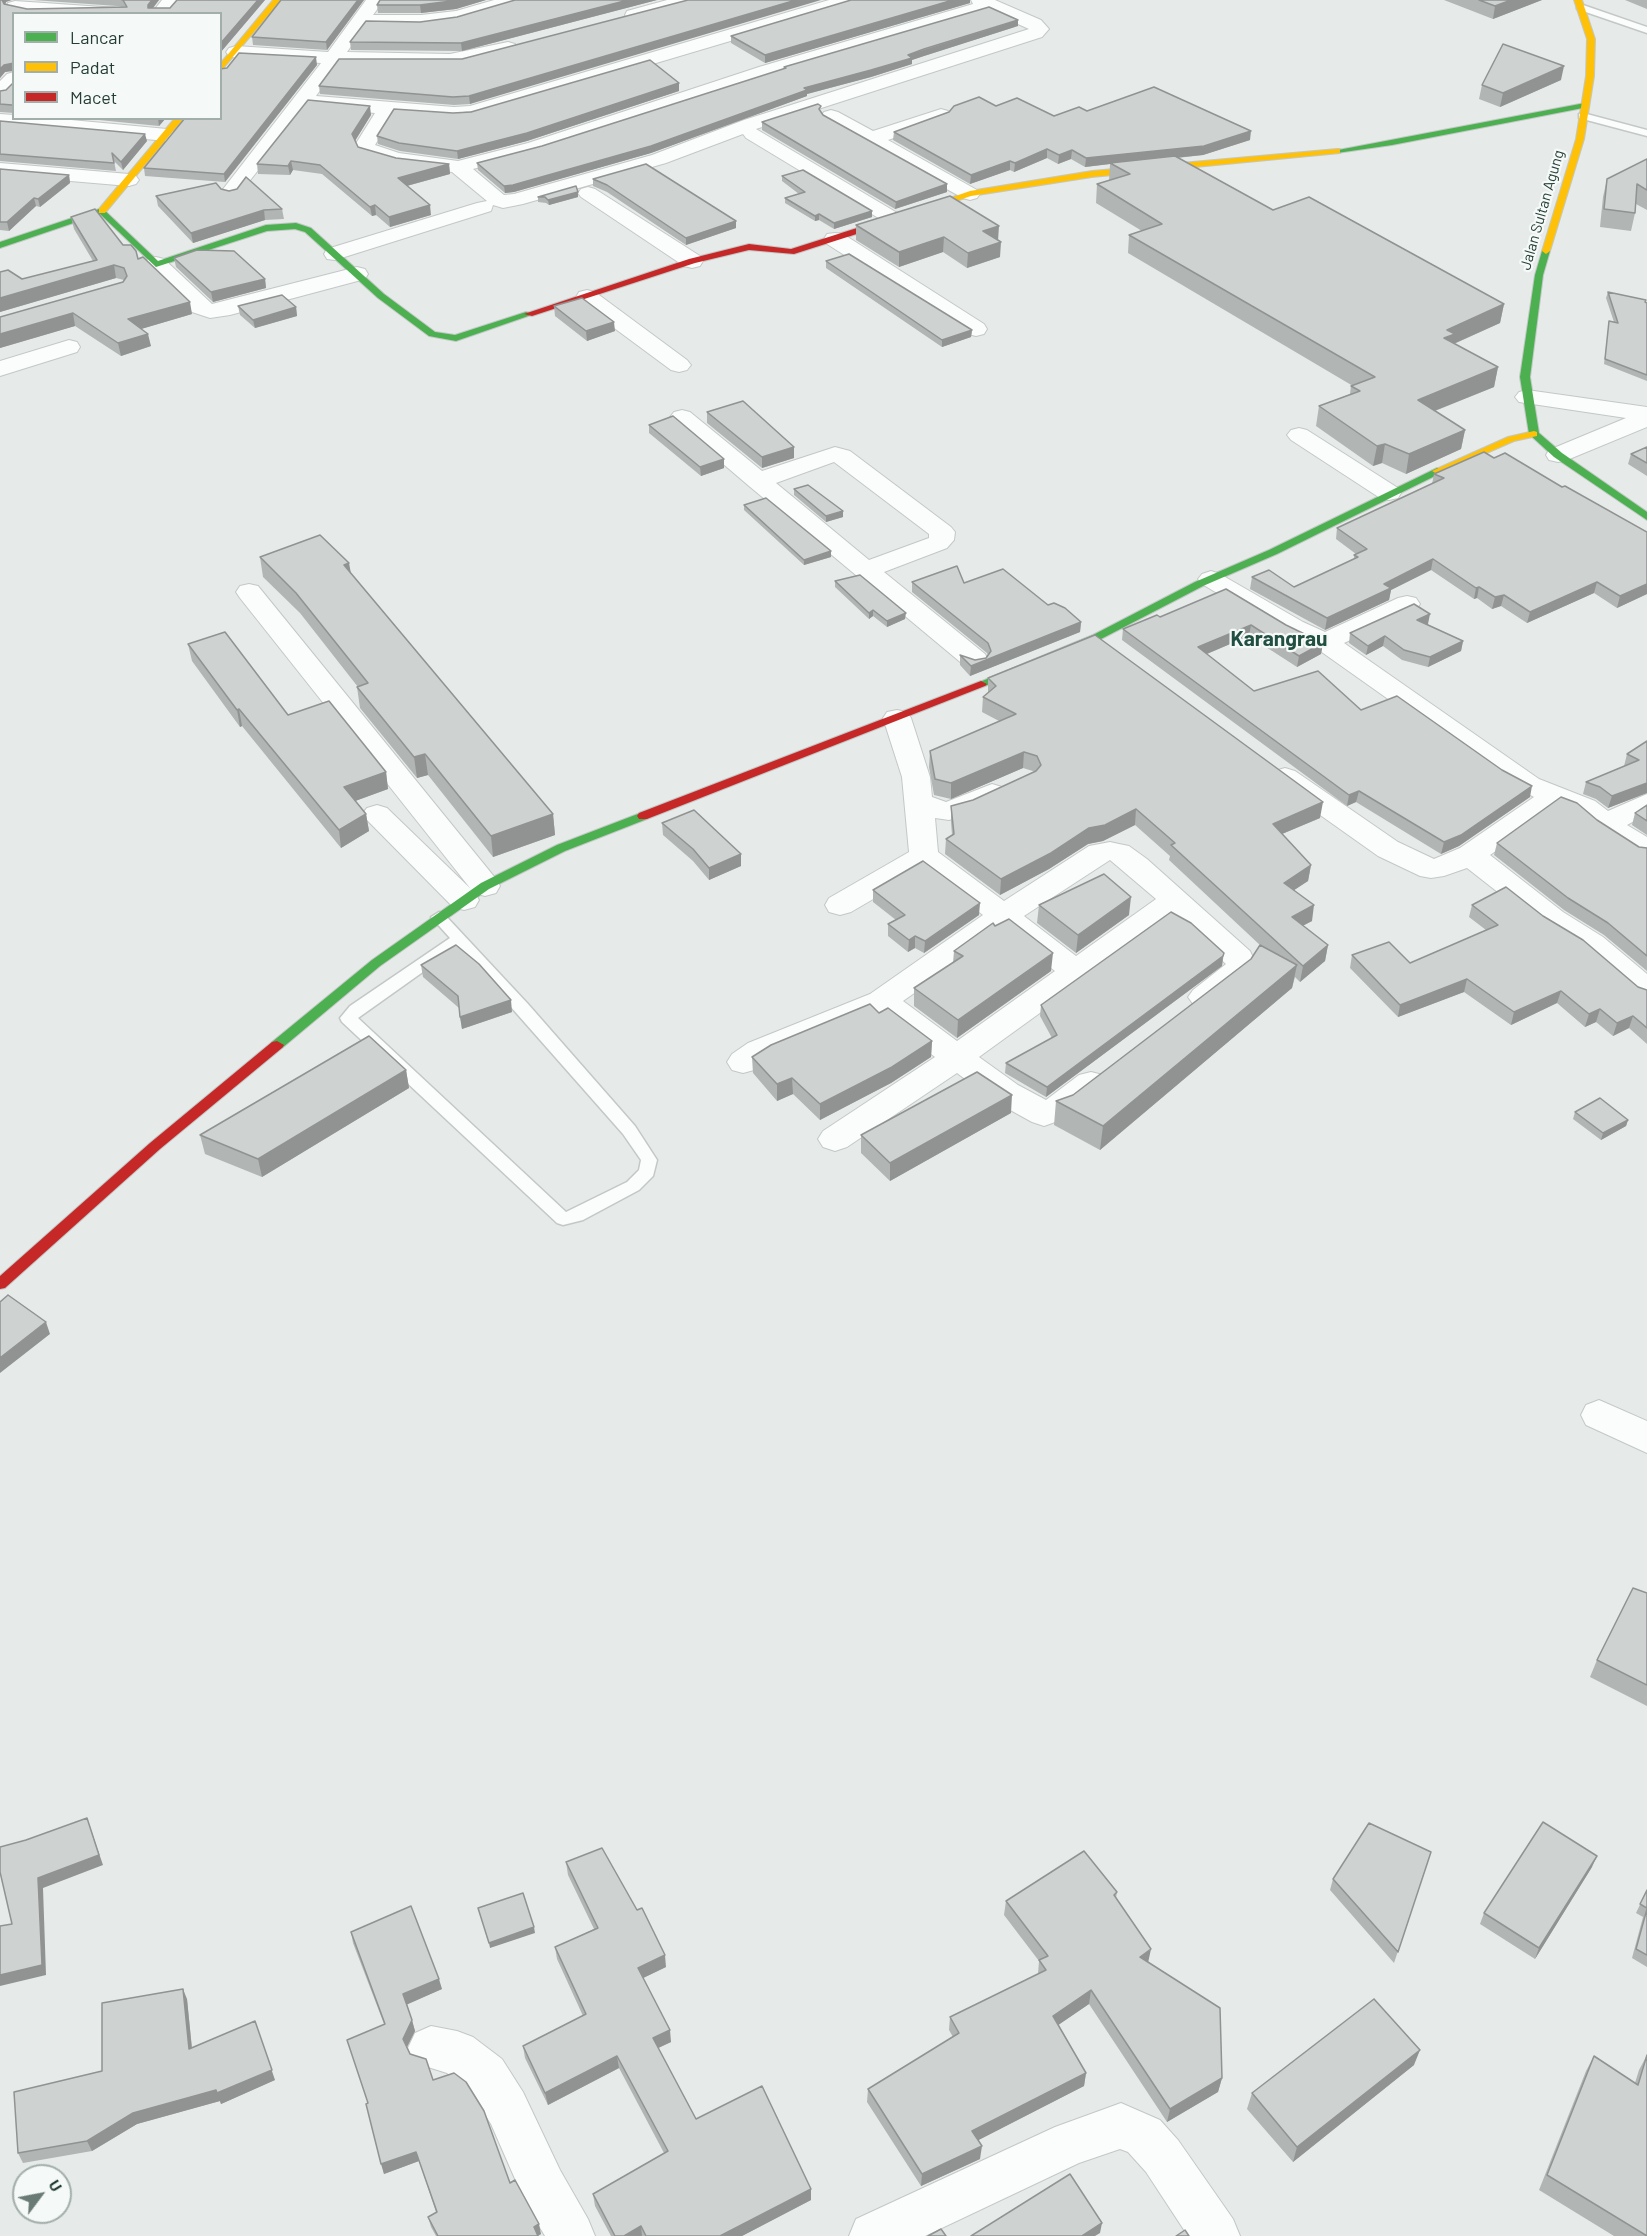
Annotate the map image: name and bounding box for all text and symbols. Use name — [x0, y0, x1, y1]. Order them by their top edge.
legend — [12, 12, 222, 120]
text: Lancar — [70, 26, 124, 48]
text: Padat — [70, 56, 115, 78]
text: Macet — [70, 86, 117, 108]
street label: Jalan Sultan Agung — [1516, 148, 1568, 272]
district label: Karangrau — [1231, 626, 1327, 652]
north arrow — [12, 2164, 72, 2224]
text: U — [45, 2176, 67, 2195]

